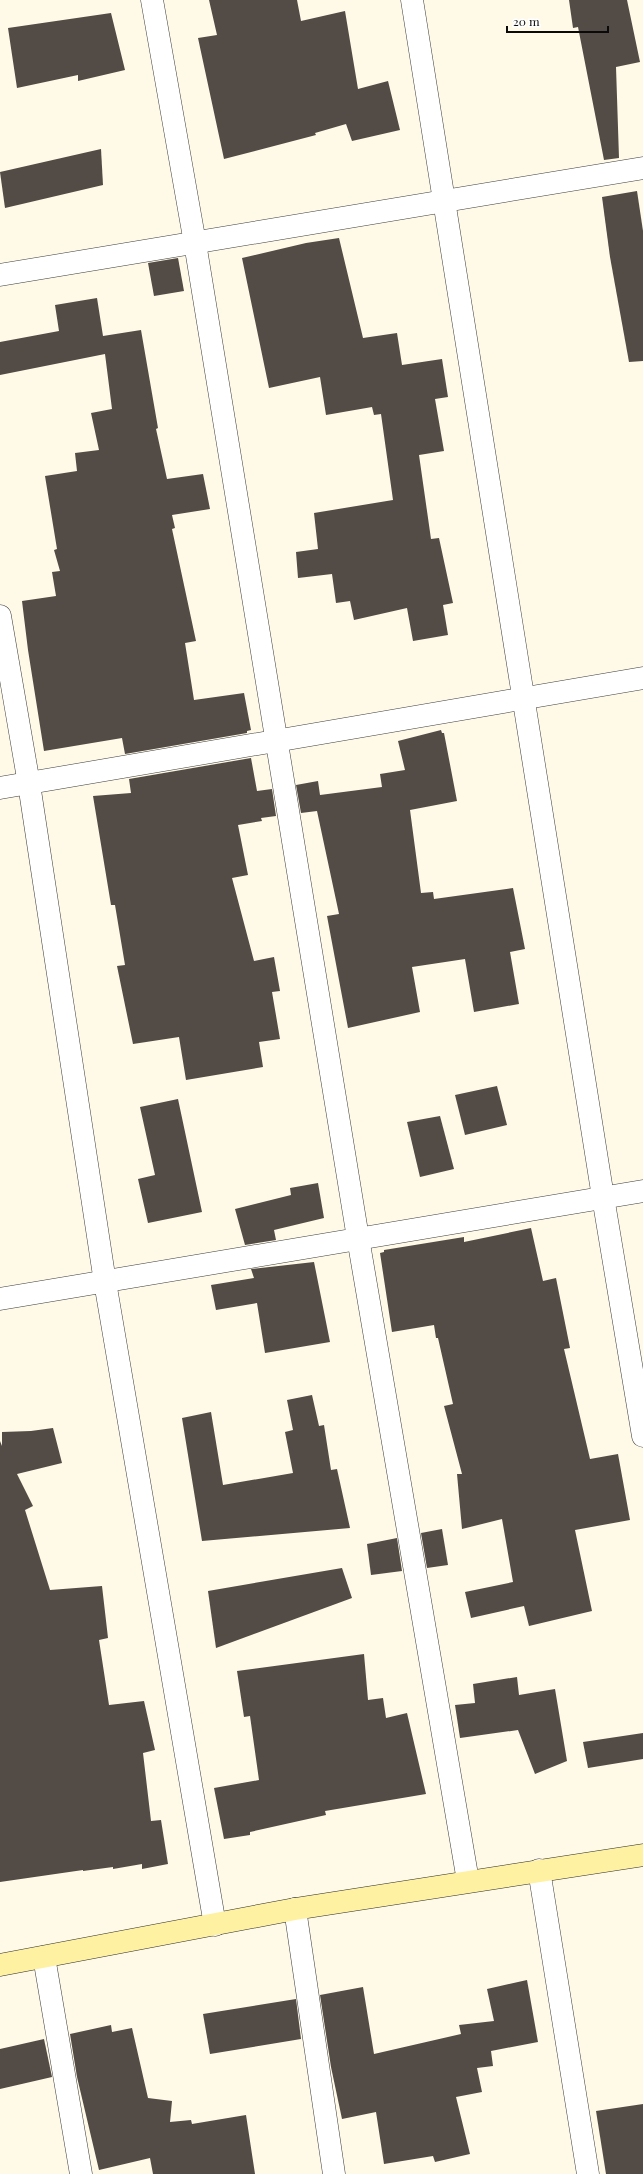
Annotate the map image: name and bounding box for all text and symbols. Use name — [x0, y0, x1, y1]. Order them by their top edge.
scale bar — [507, 8, 608, 34]
text: 20 m — [513, 13, 540, 29]

